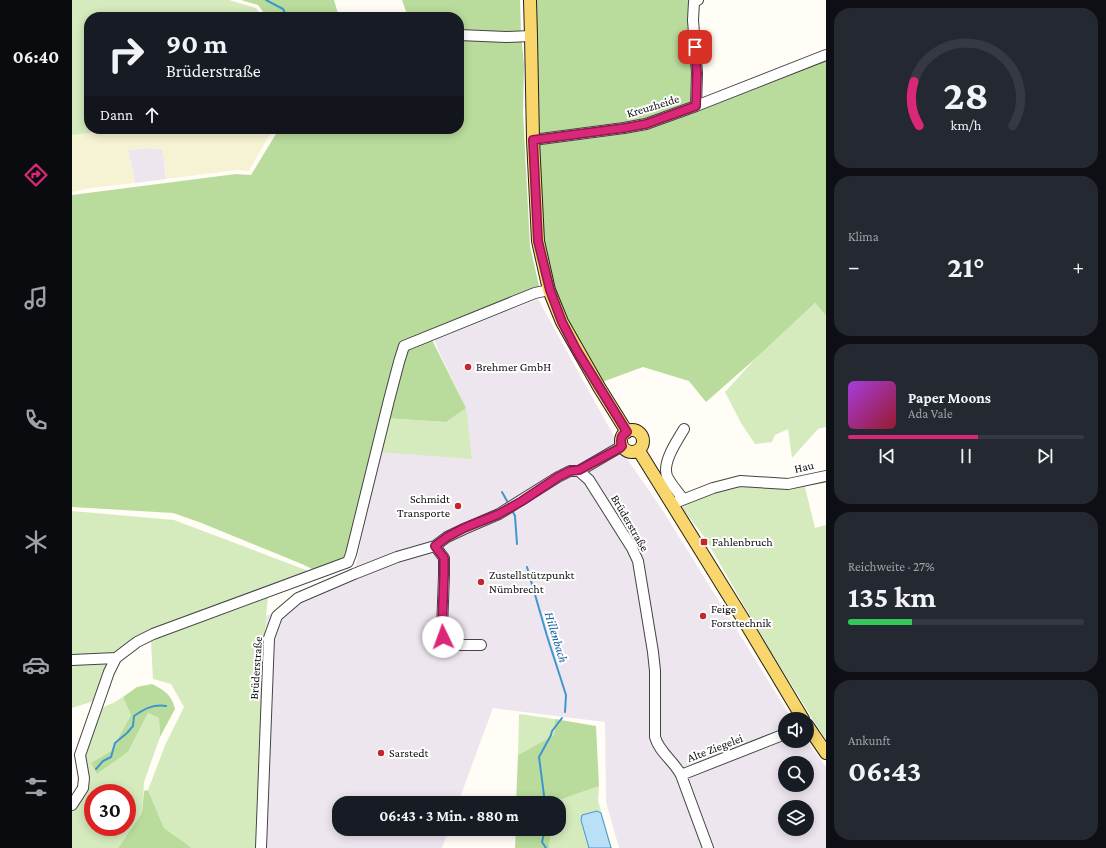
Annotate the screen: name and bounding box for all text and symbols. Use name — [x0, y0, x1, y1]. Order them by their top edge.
icon: right — [100, 28, 152, 80]
text: 90 m — [166, 28, 227, 59]
pin — [678, 30, 712, 64]
icon: arrive — [684, 36, 706, 58]
text: 06:40 — [13, 47, 59, 67]
text: Brüderstraße — [166, 61, 261, 81]
text: 28 — [943, 72, 989, 118]
street label: Kreuzheide — [625, 91, 681, 121]
icon: ahead — [141, 104, 163, 126]
text: Dann — [100, 107, 133, 123]
text: km/h — [951, 117, 982, 133]
icon: directions — [22, 161, 50, 189]
text: Klima — [848, 229, 879, 244]
text: 21° — [947, 250, 985, 283]
text: − — [848, 254, 860, 279]
text: + — [1072, 254, 1084, 279]
icon: music — [22, 284, 50, 312]
place label: Brehmer GmbH — [476, 360, 551, 374]
marker: Brehmer GmbH — [463, 362, 473, 372]
text: Paper Moons — [908, 390, 991, 406]
icon: phone — [22, 406, 50, 434]
text: Ada Vale — [908, 406, 953, 421]
icon: previous — [876, 445, 898, 467]
icon: pause — [955, 445, 977, 467]
icon: next — [1034, 445, 1056, 467]
street label: Hau — [793, 458, 816, 476]
place label: Schmidt Transporte — [397, 492, 451, 520]
street label: Brüderstraße — [608, 492, 652, 554]
marker: Schmidt Transporte — [453, 501, 463, 511]
icon: climate — [22, 528, 50, 556]
place label: Fahlenbruch — [712, 535, 773, 549]
marker: Fahlenbruch — [699, 537, 709, 547]
text: Reichweite · 27% — [848, 559, 935, 574]
place label: Zustellstützpunkt Nümbrecht — [489, 568, 576, 596]
marker: Zustellstützpunkt Nümbrecht — [476, 577, 486, 587]
text: 135 km — [848, 580, 936, 613]
place label: Feige Forsttechnik — [711, 602, 772, 630]
water label: Hillenbach — [542, 610, 571, 664]
marker: Feige Forsttechnik — [698, 611, 708, 621]
position arrow — [422, 616, 464, 658]
street label: Brüderstraße — [247, 636, 265, 700]
icon: car — [22, 651, 50, 679]
map controls — [778, 712, 814, 836]
button: sound — [778, 712, 814, 748]
street label: Alte Ziegelei — [685, 731, 745, 765]
text: Ankunft — [848, 733, 891, 748]
place label: Sarstedt — [389, 746, 430, 760]
marker: Sarstedt — [376, 748, 386, 758]
text: 06:43 — [848, 754, 921, 787]
button: search — [778, 756, 814, 792]
icon: filters — [22, 773, 50, 801]
speed limit sign: 30 — [84, 784, 136, 836]
button: layers — [778, 800, 814, 836]
text: 06:43 · 3 Min. · 880 m — [379, 808, 519, 824]

